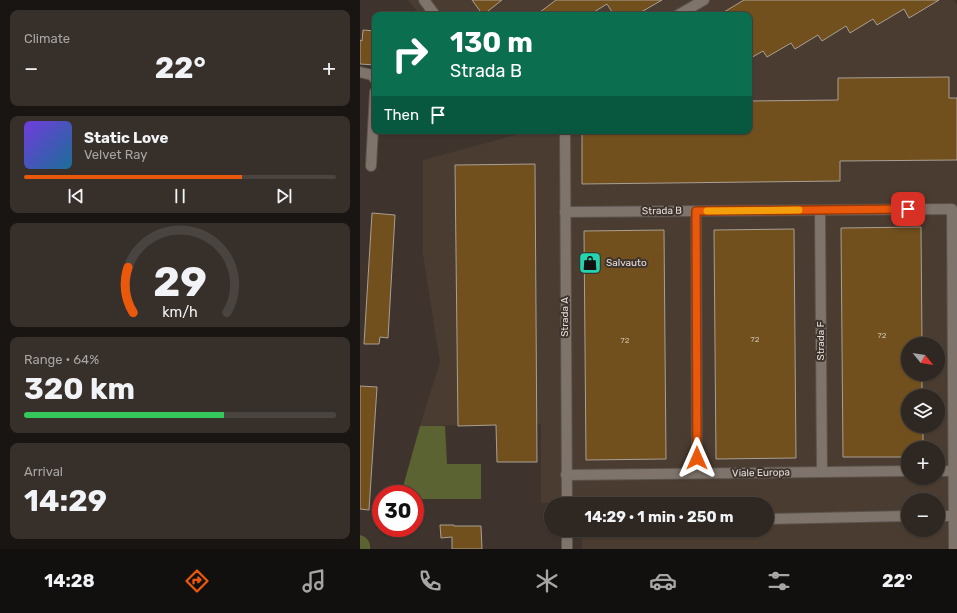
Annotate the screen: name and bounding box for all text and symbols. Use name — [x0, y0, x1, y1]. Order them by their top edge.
text: 130 m — [450, 26, 533, 59]
icon: right — [384, 28, 436, 80]
text: Climate — [24, 31, 70, 46]
text: 22° — [155, 50, 206, 86]
text: − — [24, 55, 38, 82]
text: + — [322, 55, 336, 82]
text: Strada B — [450, 60, 522, 82]
icon: arrive — [427, 104, 449, 126]
text: Then — [384, 106, 419, 124]
text: Static Love — [84, 129, 168, 147]
text: Velvet Ray — [84, 147, 147, 162]
icon: previous — [65, 185, 87, 207]
icon: pause — [169, 185, 191, 207]
icon: next — [273, 185, 295, 207]
pin — [891, 192, 925, 226]
icon: arrive — [897, 198, 919, 220]
street label: Strada B — [642, 205, 682, 217]
shop icon: Salvauto — [577, 250, 603, 276]
text: 29 — [153, 256, 207, 305]
place label: Salvauto — [606, 257, 647, 269]
street label: Strada A — [559, 297, 571, 337]
text: km/h — [162, 303, 198, 320]
street label: Strada F — [815, 321, 827, 361]
house number: 72 — [878, 331, 887, 340]
house number: 72 — [751, 335, 760, 344]
house number: 72 — [621, 336, 630, 345]
north arrow — [901, 337, 945, 381]
map controls — [901, 337, 945, 537]
text: Range · 64% — [24, 352, 99, 367]
text: 320 km — [24, 371, 135, 407]
button: layers — [901, 389, 945, 433]
position arrow — [676, 437, 718, 479]
button: + — [901, 441, 945, 485]
text: Arrival — [24, 464, 63, 479]
street label: Viale Europa — [732, 466, 790, 480]
text: 14:29 — [24, 483, 107, 519]
speed limit sign: 30 — [372, 485, 424, 537]
button: − — [901, 493, 945, 537]
text: 14:29 · 1 min · 250 m — [584, 508, 734, 526]
icon: directions — [183, 567, 211, 595]
icon: music — [300, 567, 328, 595]
icon: phone — [416, 567, 444, 595]
icon: climate — [533, 567, 561, 595]
icon: car — [649, 567, 677, 595]
icon: filters — [765, 567, 793, 595]
text: 14:28 — [44, 570, 95, 592]
text: 22° — [882, 570, 913, 592]

